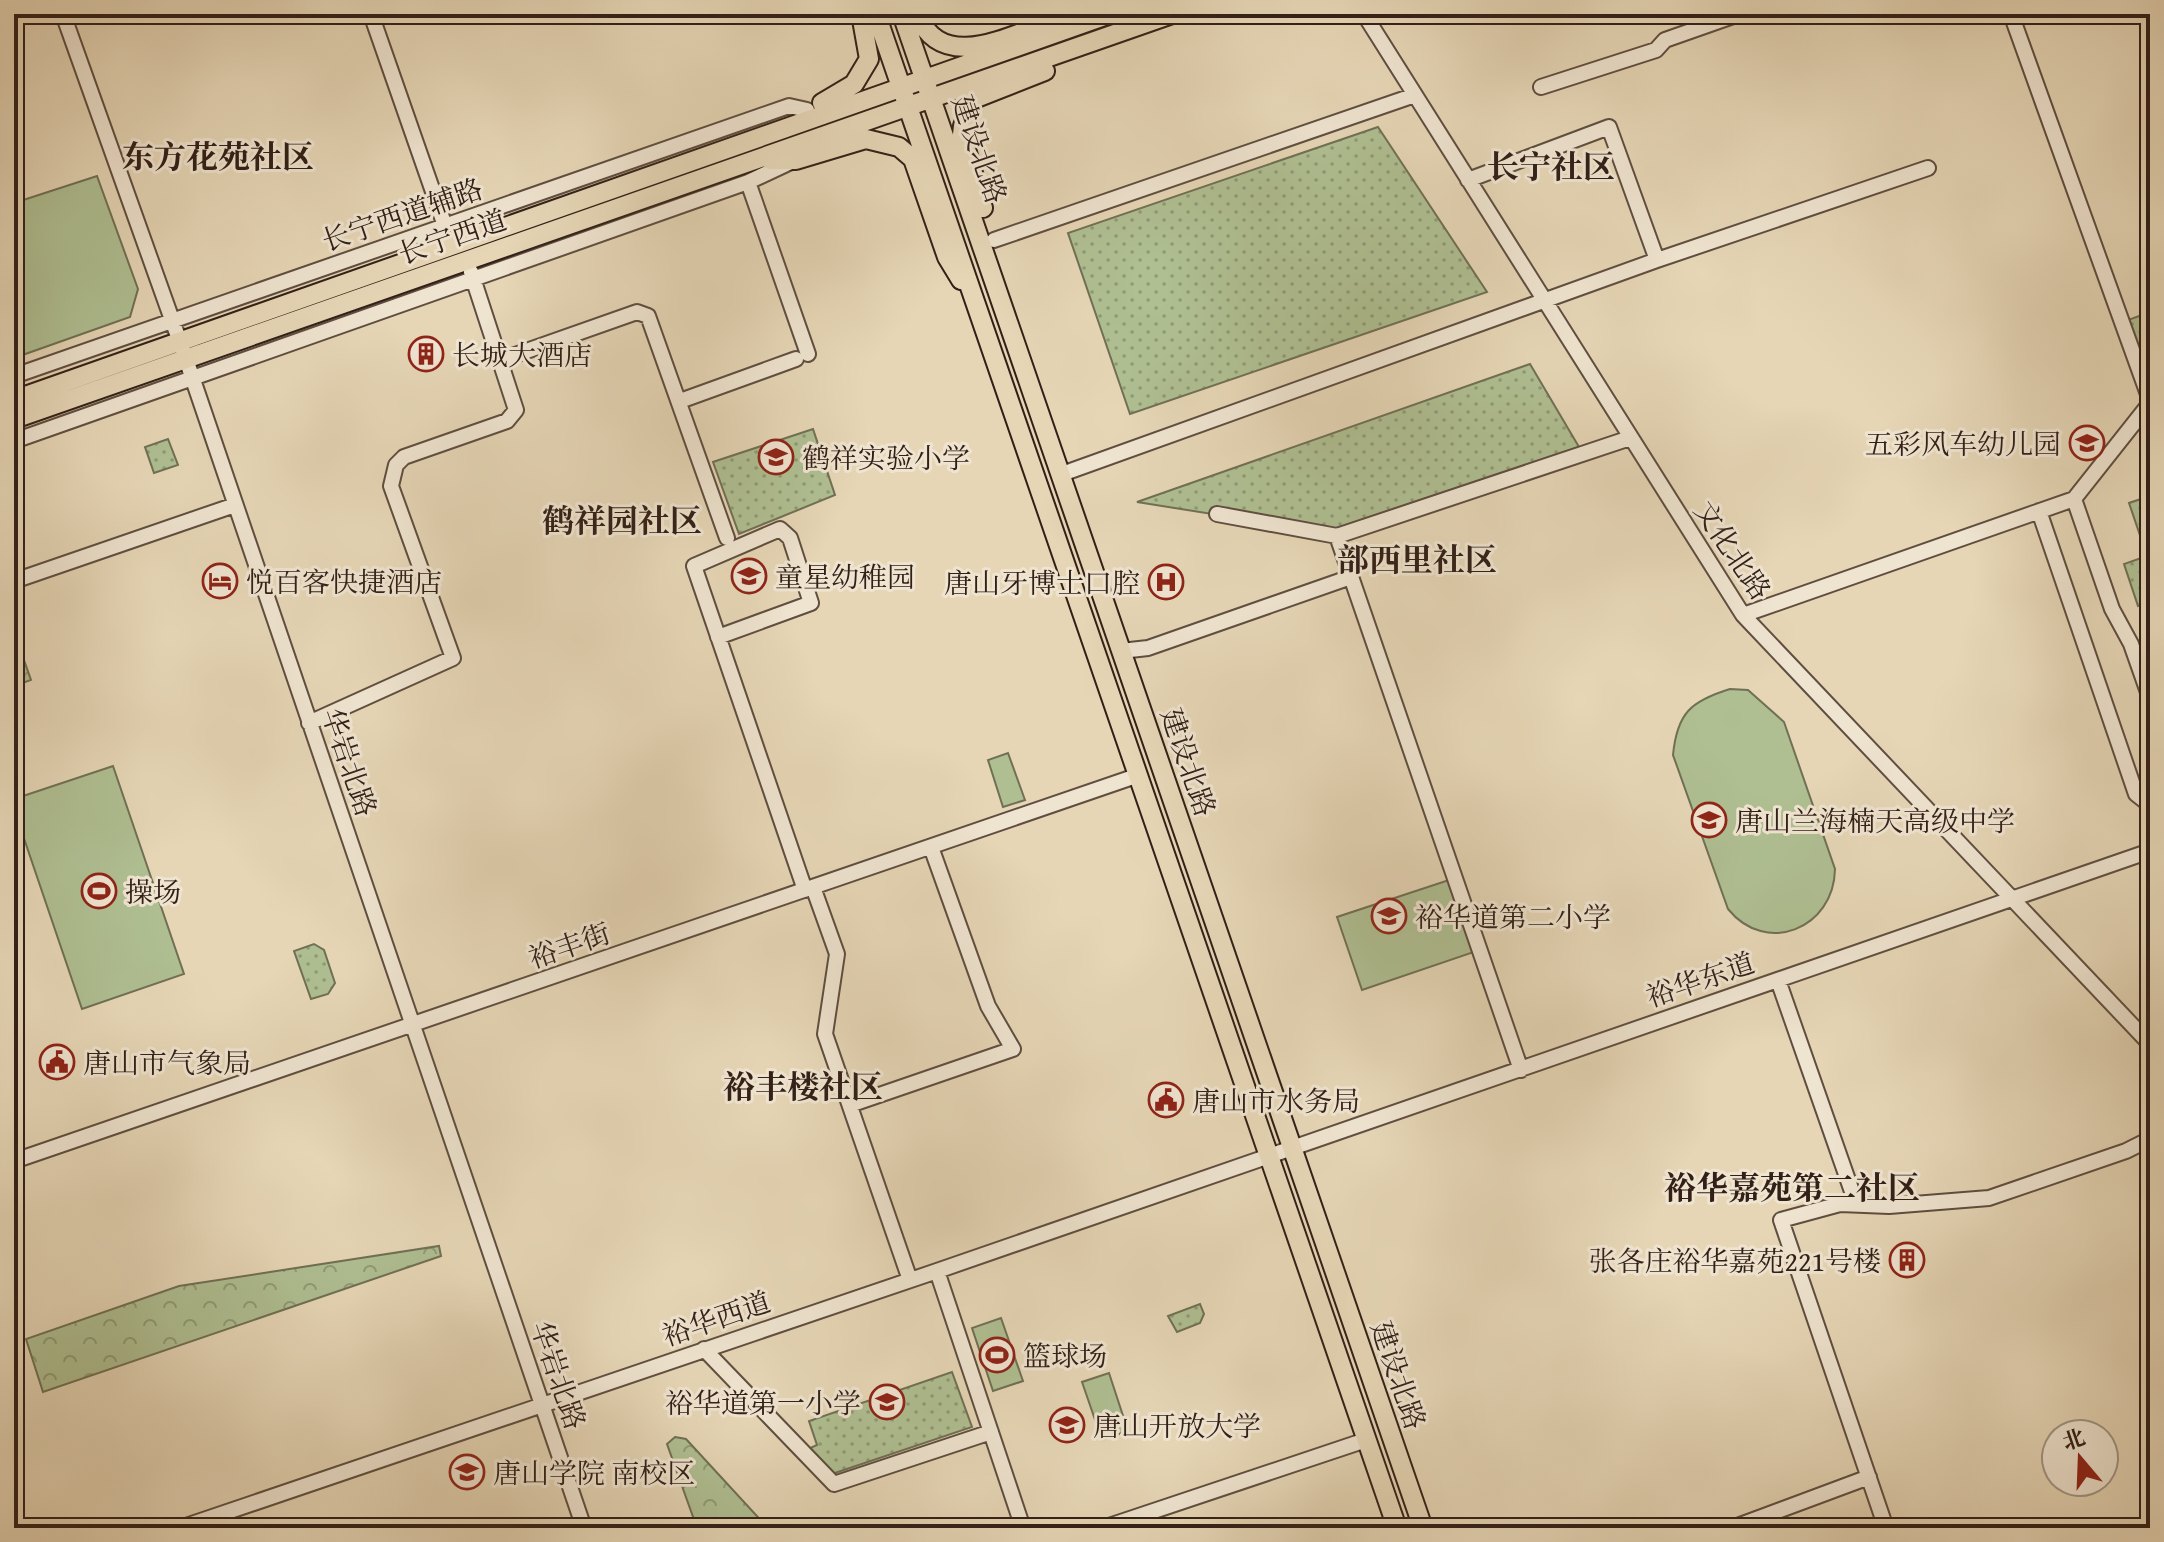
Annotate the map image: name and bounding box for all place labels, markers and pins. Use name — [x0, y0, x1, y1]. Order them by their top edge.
place label: 长城大酒店 — [452, 334, 592, 375]
building icon: 长城大酒店 — [407, 335, 445, 373]
place label: 五彩风车幼儿园 — [1865, 423, 2061, 464]
school or university icon: 五彩风车幼儿园 — [2068, 424, 2106, 462]
place label: 鹤祥实验小学 — [802, 437, 970, 478]
school or university icon: 鹤祥实验小学 — [757, 438, 795, 476]
place label: 童星幼稚园 — [775, 556, 915, 597]
school or university icon: 童星幼稚园 — [730, 557, 768, 595]
place label: 悦百客快捷酒店 — [246, 561, 442, 602]
hotel icon: 悦百客快捷酒店 — [201, 562, 239, 600]
place label: 唐山牙博士口腔 — [944, 562, 1140, 603]
hospital icon: 唐山牙博士口腔 — [1147, 563, 1185, 601]
place label: 唐山兰海楠天高级中学 — [1735, 800, 2015, 841]
school or university icon: 唐山兰海楠天高级中学 — [1690, 801, 1728, 839]
place label: 操场 — [125, 871, 181, 912]
sports icon: 操场 — [80, 872, 118, 910]
place label: 裕华道第二小学 — [1415, 896, 1611, 937]
school or university icon: 裕华道第二小学 — [1370, 897, 1408, 935]
place label: 唐山市气象局 — [83, 1042, 251, 1083]
public building icon: 唐山市气象局 — [38, 1043, 76, 1081]
place label: 唐山市水务局 — [1192, 1080, 1360, 1121]
public building icon: 唐山市水务局 — [1147, 1081, 1185, 1119]
place label: 张各庄裕华嘉苑221号楼 — [1589, 1240, 1881, 1281]
building icon: 张各庄裕华嘉苑221号楼 — [1888, 1241, 1926, 1279]
place label: 篮球场 — [1023, 1335, 1107, 1376]
sports icon: 篮球场 — [978, 1336, 1016, 1374]
place label: 裕华道第一小学 — [665, 1382, 861, 1423]
school or university icon: 裕华道第一小学 — [868, 1383, 906, 1421]
place label: 唐山开放大学 — [1093, 1405, 1261, 1446]
school or university icon: 唐山开放大学 — [1048, 1406, 1086, 1444]
place label: 唐山学院 南校区 — [493, 1452, 695, 1493]
school or university icon: 唐山学院 南校区 — [448, 1453, 486, 1491]

